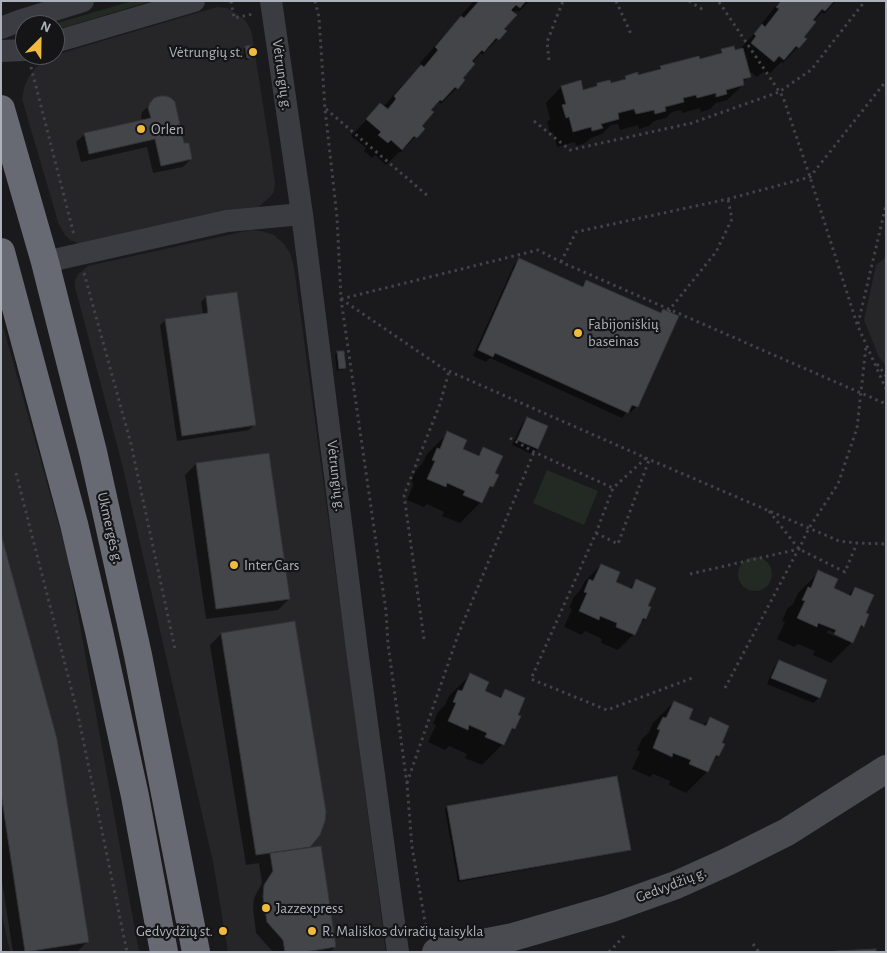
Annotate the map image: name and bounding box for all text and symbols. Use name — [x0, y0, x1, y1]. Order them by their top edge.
north arrow — [15, 15, 65, 65]
text: N — [38, 19, 53, 35]
street label: Vėtrungių g. — [268, 38, 296, 112]
place label: Vėtrungių st. — [169, 43, 243, 61]
marker: Vėtrungių st. — [247, 46, 259, 58]
place label: Orlen — [151, 120, 184, 138]
marker: Orlen — [135, 123, 147, 135]
place label: Fabijoniškių baseinas — [588, 315, 659, 350]
marker: Fabijoniškių baseinas — [572, 327, 584, 339]
street label: Vėtrungių g. — [323, 439, 349, 513]
street label: Ukmergės g. — [93, 490, 127, 566]
place label: Inter Cars — [244, 556, 299, 574]
marker: Inter Cars — [228, 559, 240, 571]
street label: Gedvydžių g. — [633, 863, 709, 907]
place label: Jazzexpress — [276, 899, 343, 917]
marker: Jazzexpress — [260, 902, 272, 914]
place label: Gedvydžių st. — [136, 922, 213, 940]
place label: R. Mališkos dviračių taisykla — [322, 922, 483, 940]
marker: Gedvydžių st. — [217, 925, 229, 937]
marker: R. Mališkos dviračių taisykla — [306, 925, 318, 937]

